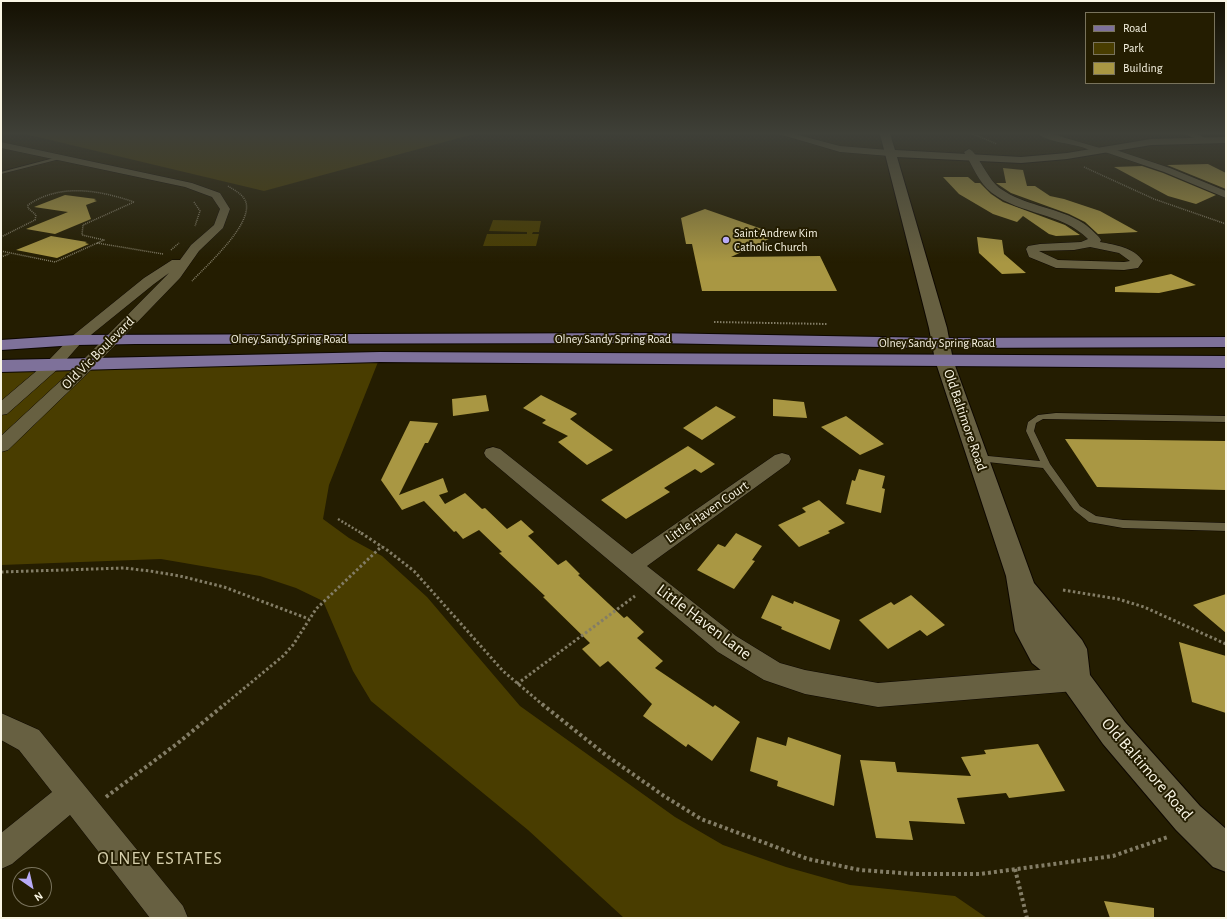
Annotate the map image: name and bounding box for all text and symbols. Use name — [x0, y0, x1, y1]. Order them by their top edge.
legend — [1085, 12, 1215, 84]
text: Road — [1123, 22, 1147, 34]
text: Park — [1123, 42, 1144, 54]
text: Building — [1123, 62, 1163, 74]
place label: Saint Andrew Kim Catholic Church — [734, 226, 818, 254]
marker: Saint Andrew Kim Catholic Church — [721, 235, 731, 245]
street label: Old Vic Boulevard — [58, 313, 138, 393]
street label: Olney Sandy Spring Road — [231, 332, 347, 346]
street label: Olney Sandy Spring Road — [555, 332, 671, 346]
street label: Olney Sandy Spring Road — [879, 336, 995, 350]
street label: Old Baltimore Road — [940, 367, 990, 473]
street label: Little Haven Court — [662, 477, 752, 547]
street label: Little Haven Lane — [653, 580, 755, 664]
street label: Old Baltimore Road — [1097, 714, 1197, 824]
district label: OLNEY ESTATES — [97, 848, 223, 870]
north arrow — [12, 867, 52, 907]
text: N — [32, 890, 45, 903]

